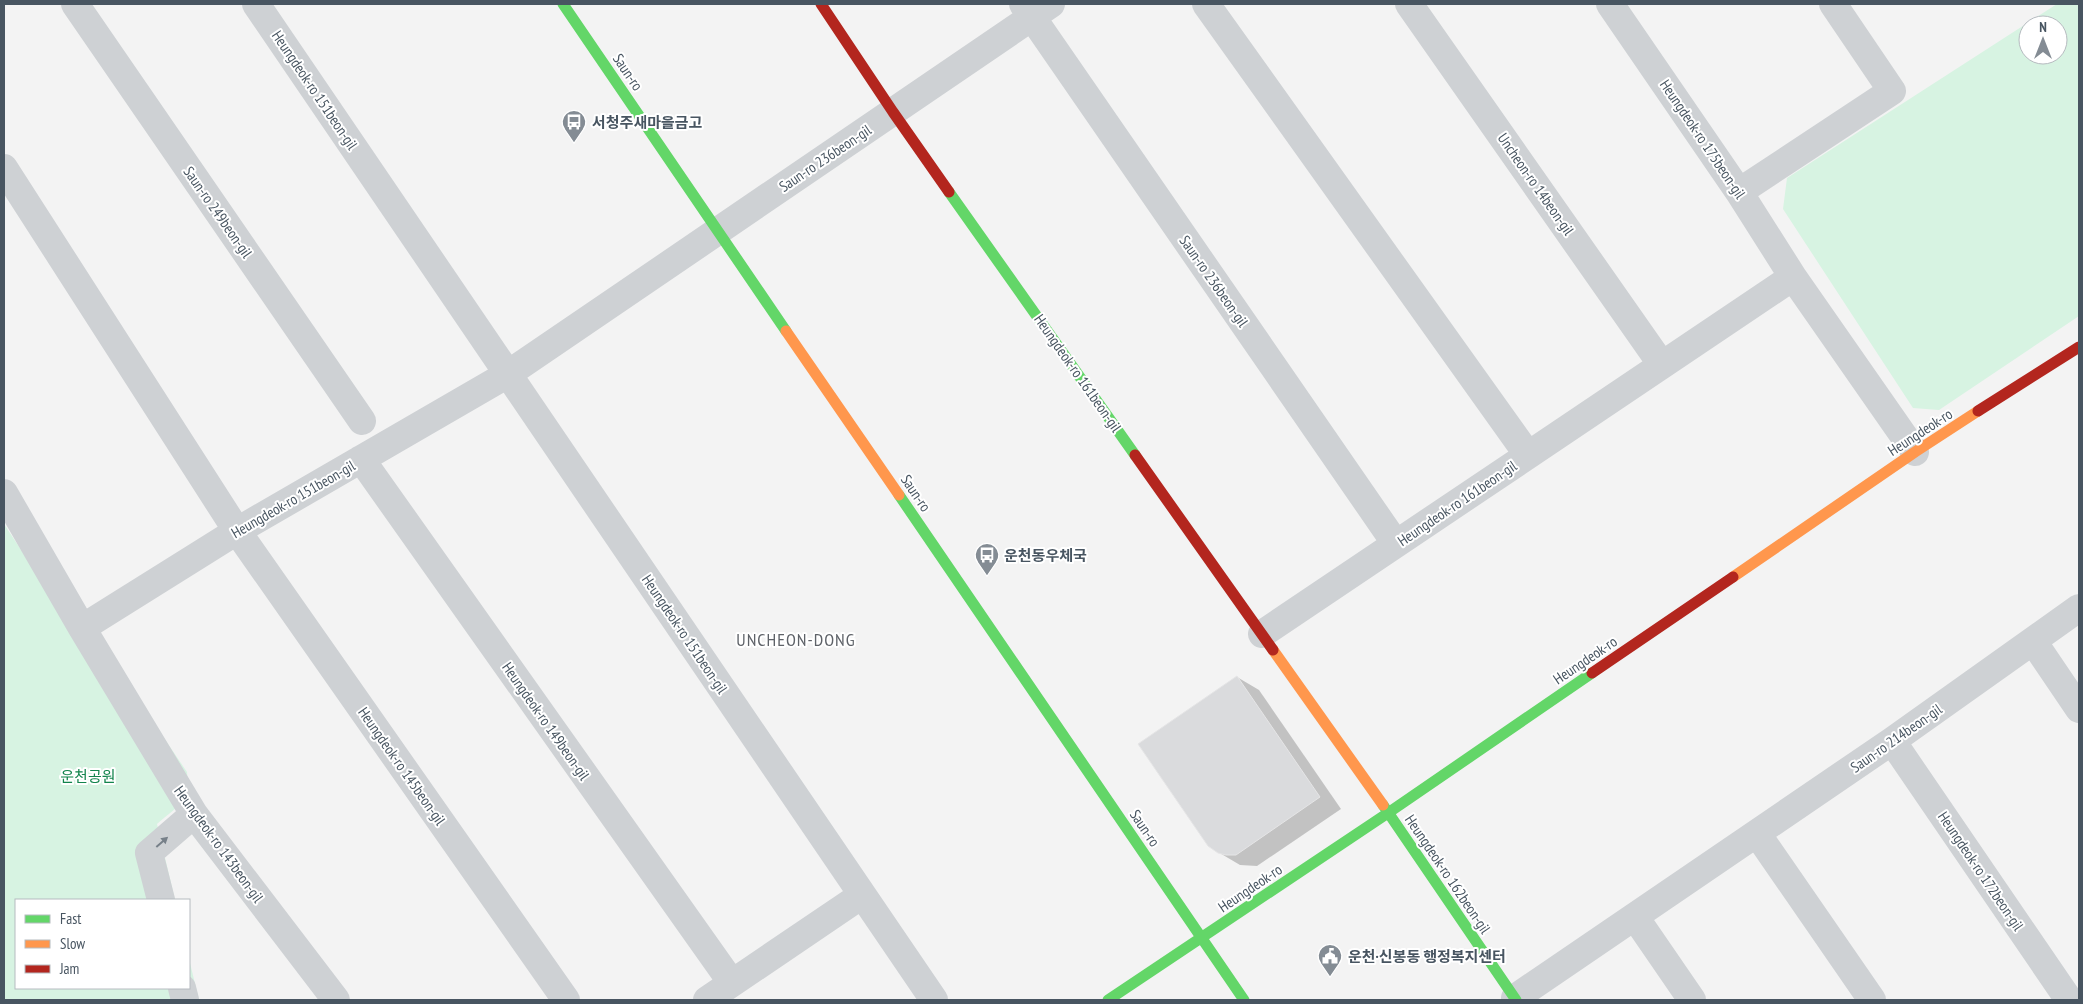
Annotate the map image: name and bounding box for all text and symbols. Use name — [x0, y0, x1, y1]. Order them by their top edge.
north arrow — [2018, 15, 2068, 65]
text: N — [2039, 18, 2047, 36]
street label: Heungdeok-ro 151beon-gil — [268, 27, 362, 154]
street label: Saun-ro — [609, 50, 647, 94]
street label: Heungdeok-ro 175beon-gil — [1656, 76, 1750, 203]
bus stop icon: 서청주새마을금고 — [561, 109, 587, 143]
place label: 서청주새마을금고 — [592, 113, 703, 132]
street label: Saun-ro 236beon-gil — [775, 120, 875, 196]
street label: Uncheon-ro 14beon-gil — [1494, 129, 1579, 239]
street label: Saun-ro 249beon-gil — [179, 163, 257, 262]
street label: Saun-ro 236beon-gil — [1175, 232, 1253, 331]
street label: Heungdeok-ro 161beon-gil — [1030, 310, 1126, 436]
street label: Heungdeok-ro — [1884, 404, 1956, 460]
street label: Heungdeok-ro 151beon-gil — [228, 456, 359, 542]
street label: Heungdeok-ro 161beon-gil — [1394, 456, 1521, 550]
street label: Saun-ro — [897, 471, 935, 515]
bus stop icon: 운천동우체국 — [974, 542, 1000, 576]
place label: 운천동우체국 — [1004, 546, 1087, 565]
street label: Heungdeok-ro 151beon-gil — [638, 571, 732, 698]
district label: UNCHEON-DONG — [736, 628, 856, 651]
street label: Heungdeok-ro — [1549, 632, 1621, 688]
street label: Heungdeok-ro 149beon-gil — [498, 658, 594, 784]
street label: Saun-ro 214beon-gil — [1847, 699, 1946, 777]
street label: Heungdeok-ro 145beon-gil — [354, 703, 450, 829]
park label: 운천공원 — [60, 767, 116, 786]
street label: Heungdeok-ro 143beon-gil — [170, 782, 268, 907]
street label: Saun-ro — [1126, 806, 1164, 850]
street label: Heungdeok-ro 172beon-gil — [1934, 808, 2028, 935]
street label: Heungdeok-ro 162beon-gil — [1401, 811, 1495, 938]
one-way arrow — [156, 836, 169, 847]
street label: Heungdeok-ro — [1214, 860, 1286, 916]
legend — [15, 899, 190, 989]
text: Fast — [60, 909, 81, 928]
text: Slow — [60, 934, 85, 953]
public building icon: 운천·신봉동 행정복지센터 — [1317, 943, 1343, 977]
place label: 운천·신봉동 행정복지센터 — [1348, 947, 1506, 966]
text: Jam — [59, 959, 79, 978]

